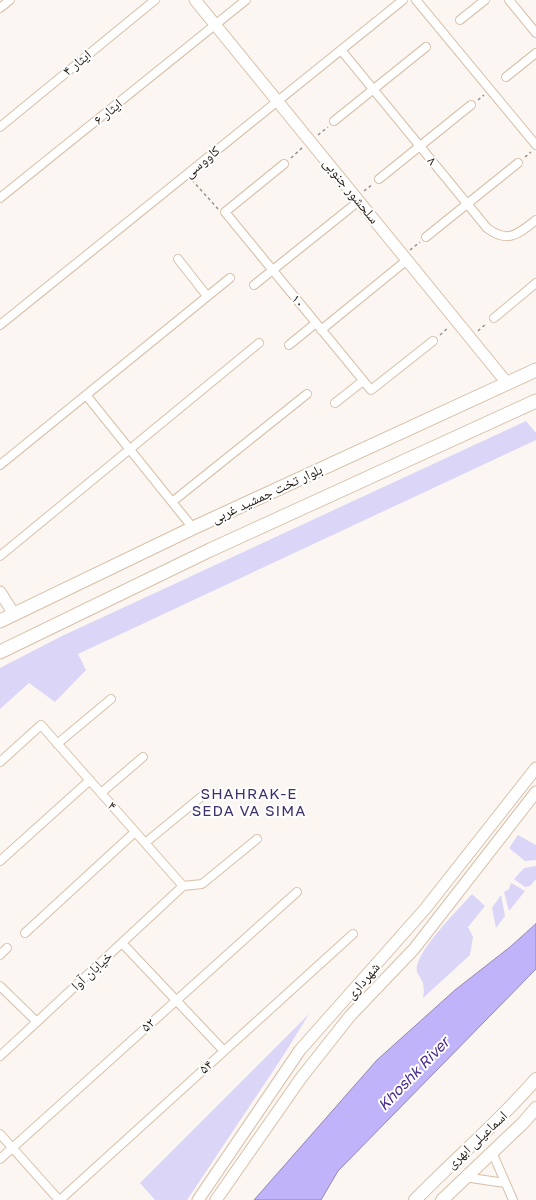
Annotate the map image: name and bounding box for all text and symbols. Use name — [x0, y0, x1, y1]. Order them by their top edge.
street label: ایثار ۴ — [59, 46, 95, 80]
street label: ایثار ۶ — [90, 95, 126, 129]
street label: کاووسی — [181, 142, 223, 182]
street label: ۸ — [423, 153, 441, 169]
street label: سلحشور جنوبی — [319, 155, 383, 227]
street label: ۱۰ — [288, 291, 308, 311]
street label: بلوار تخت جمشید غربی — [209, 461, 325, 527]
district label: SHAHRAK-E SEDA VA SIMA — [192, 785, 306, 820]
street label: ۴ — [104, 798, 120, 814]
street label: خیابان آوا — [68, 948, 116, 994]
street label: شهرداری — [342, 959, 384, 1003]
street label: ۵۲ — [138, 1015, 158, 1035]
water label: Khoshk River — [375, 1034, 453, 1114]
street label: ۵۴ — [196, 1057, 216, 1077]
street label: اسماعیلی ابهری — [443, 1107, 511, 1173]

